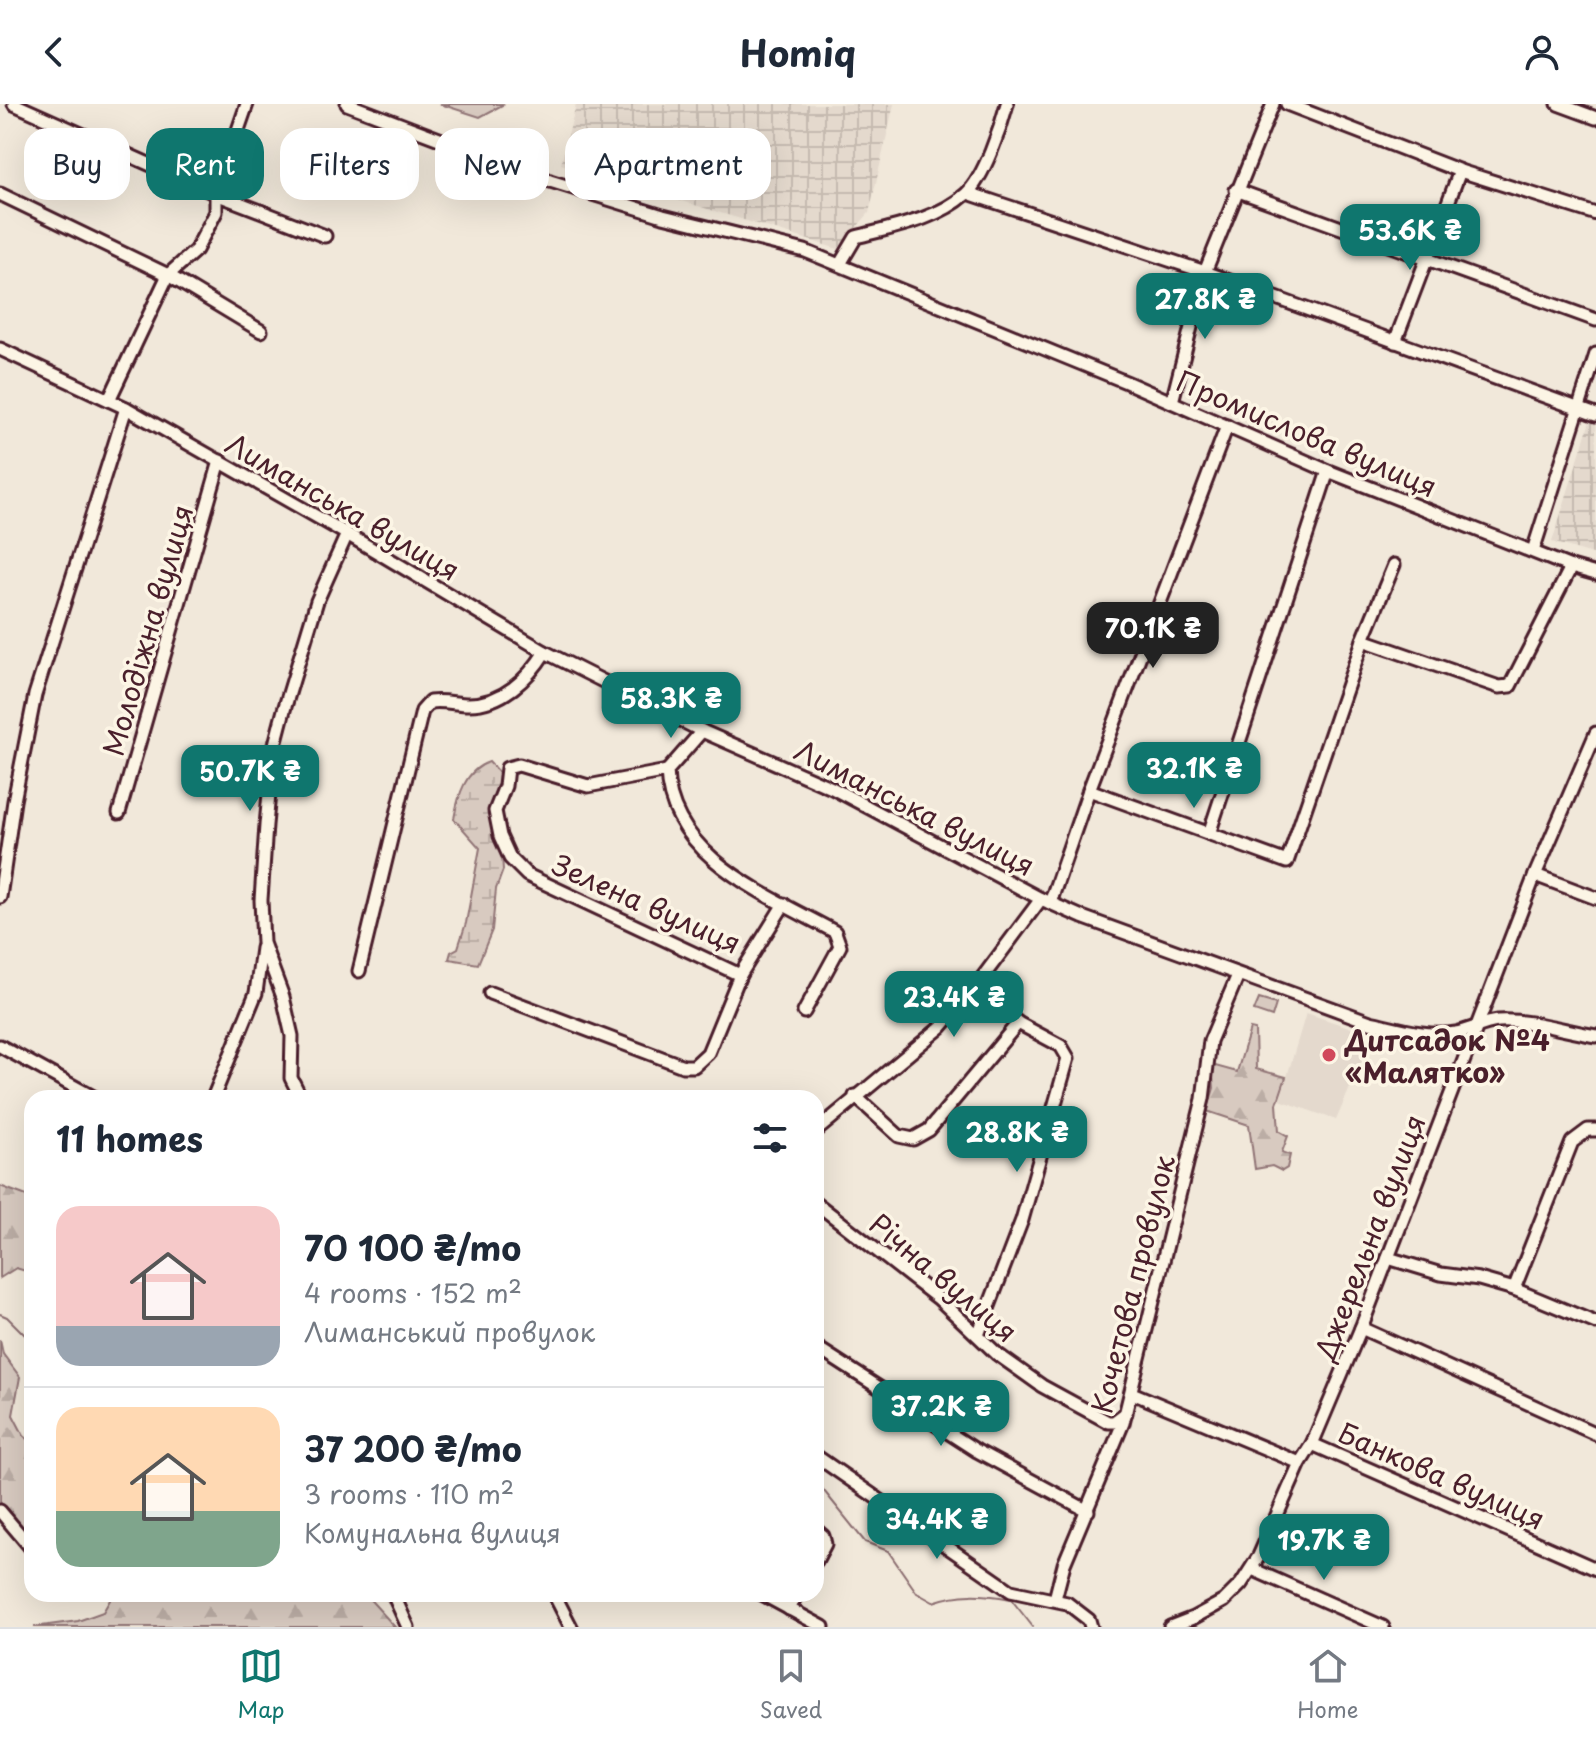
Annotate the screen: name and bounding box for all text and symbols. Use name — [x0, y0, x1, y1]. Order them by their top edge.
text: Homiq — [740, 25, 856, 79]
icon: back — [32, 30, 76, 74]
icon: person — [1520, 30, 1564, 74]
chip: Buy — [24, 128, 130, 200]
chip: Rent — [146, 128, 264, 200]
chip: Filters — [280, 128, 419, 200]
chip: New — [435, 128, 549, 200]
chip: Apartment — [565, 128, 771, 200]
pin: 53.6K ₴ — [1336, 204, 1484, 272]
text: 53.6K ₴ — [1358, 210, 1462, 249]
pin: 27.8K ₴ — [1131, 273, 1279, 341]
text: 27.8K ₴ — [1154, 279, 1256, 318]
street label: Промислова вулиця — [1170, 359, 1444, 507]
street label: Лиманська вулиця — [218, 421, 468, 591]
street label: Молодіжна вулиця — [91, 500, 203, 760]
pin: 70.1K ₴ — [1079, 602, 1227, 670]
text: 70.1K ₴ — [1105, 608, 1201, 647]
pin: 58.3K ₴ — [597, 672, 745, 740]
text: 58.3K ₴ — [620, 678, 722, 717]
street label: Лиманська вулиця — [788, 728, 1042, 886]
pin: 32.1K ₴ — [1120, 742, 1268, 810]
pin: 50.7K ₴ — [176, 745, 324, 813]
text: 32.1K ₴ — [1145, 748, 1243, 787]
text: 50.7K ₴ — [199, 751, 301, 790]
street label: Зелена вулиця — [546, 842, 748, 964]
pin: 23.4K ₴ — [880, 971, 1028, 1039]
text: 23.4K ₴ — [903, 977, 1005, 1016]
place label: Дитсадок №4 «Малятко» — [1344, 1018, 1550, 1093]
marker: Дитсадок №4 «Малятко» — [1320, 1046, 1338, 1064]
pin: 28.8K ₴ — [943, 1106, 1091, 1174]
street label: Джерельна вулиця — [1302, 1108, 1436, 1367]
text: 11 homes — [56, 1112, 203, 1164]
text: 28.8K ₴ — [965, 1112, 1069, 1151]
icon: filters — [748, 1116, 792, 1160]
street label: Кочетова провулок — [1079, 1150, 1185, 1418]
street label: Річна вулиця — [861, 1202, 1027, 1352]
text: 70 100 ₴/mo — [304, 1221, 521, 1273]
icon: home — [120, 1238, 216, 1334]
text: 4 rooms · 152 m² — [304, 1273, 522, 1312]
text: Лиманський провулок — [304, 1312, 595, 1351]
pin: 37.2K ₴ — [867, 1380, 1015, 1448]
text: 37.2K ₴ — [890, 1386, 992, 1425]
street label: Банкова вулиця — [1332, 1410, 1552, 1540]
text: 37 200 ₴/mo — [304, 1422, 522, 1474]
icon: home — [120, 1439, 216, 1535]
text: 3 rooms · 110 m² — [304, 1474, 514, 1513]
pin: 34.4K ₴ — [863, 1493, 1011, 1561]
text: 34.4K ₴ — [885, 1499, 989, 1538]
text: Комунальна вулиця — [304, 1513, 561, 1552]
pin: 19.7K ₴ — [1250, 1514, 1398, 1582]
text: 19.7K ₴ — [1277, 1520, 1371, 1559]
tab: Map — [238, 1644, 285, 1725]
tab: Saved — [760, 1644, 822, 1725]
tab: Home — [1297, 1644, 1358, 1725]

